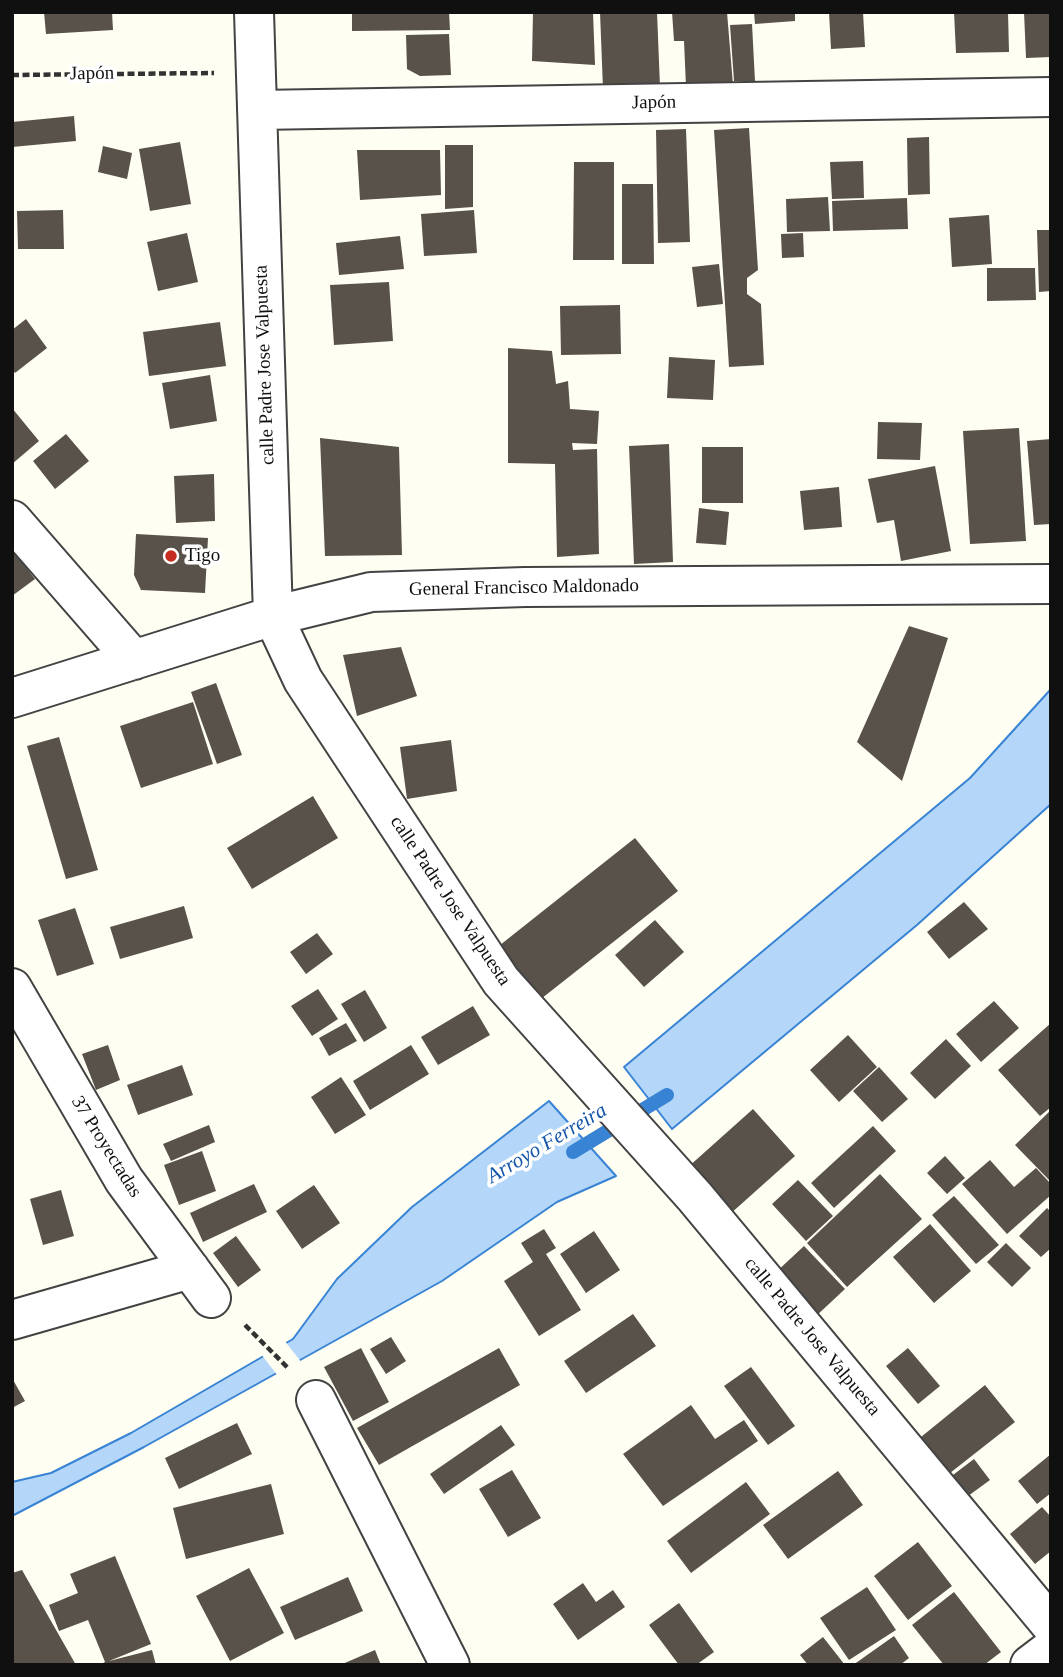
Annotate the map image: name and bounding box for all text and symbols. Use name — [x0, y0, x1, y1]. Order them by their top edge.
street label: Japón — [70, 62, 114, 86]
street label: Japón — [632, 91, 676, 115]
street label: calle Padre Jose Valpuesta — [250, 265, 280, 465]
place label: Tigo — [185, 545, 220, 567]
marker: Tigo — [163, 548, 179, 564]
street label: General Francisco Maldonado — [409, 575, 639, 601]
street label: calle Padre Jose Valpuesta — [385, 812, 515, 990]
street label: 37 Proyectadas — [66, 1092, 146, 1202]
water label: Arroyo Ferreira — [482, 1098, 612, 1190]
street label: calle Padre Jose Valpuesta — [739, 1253, 885, 1421]

